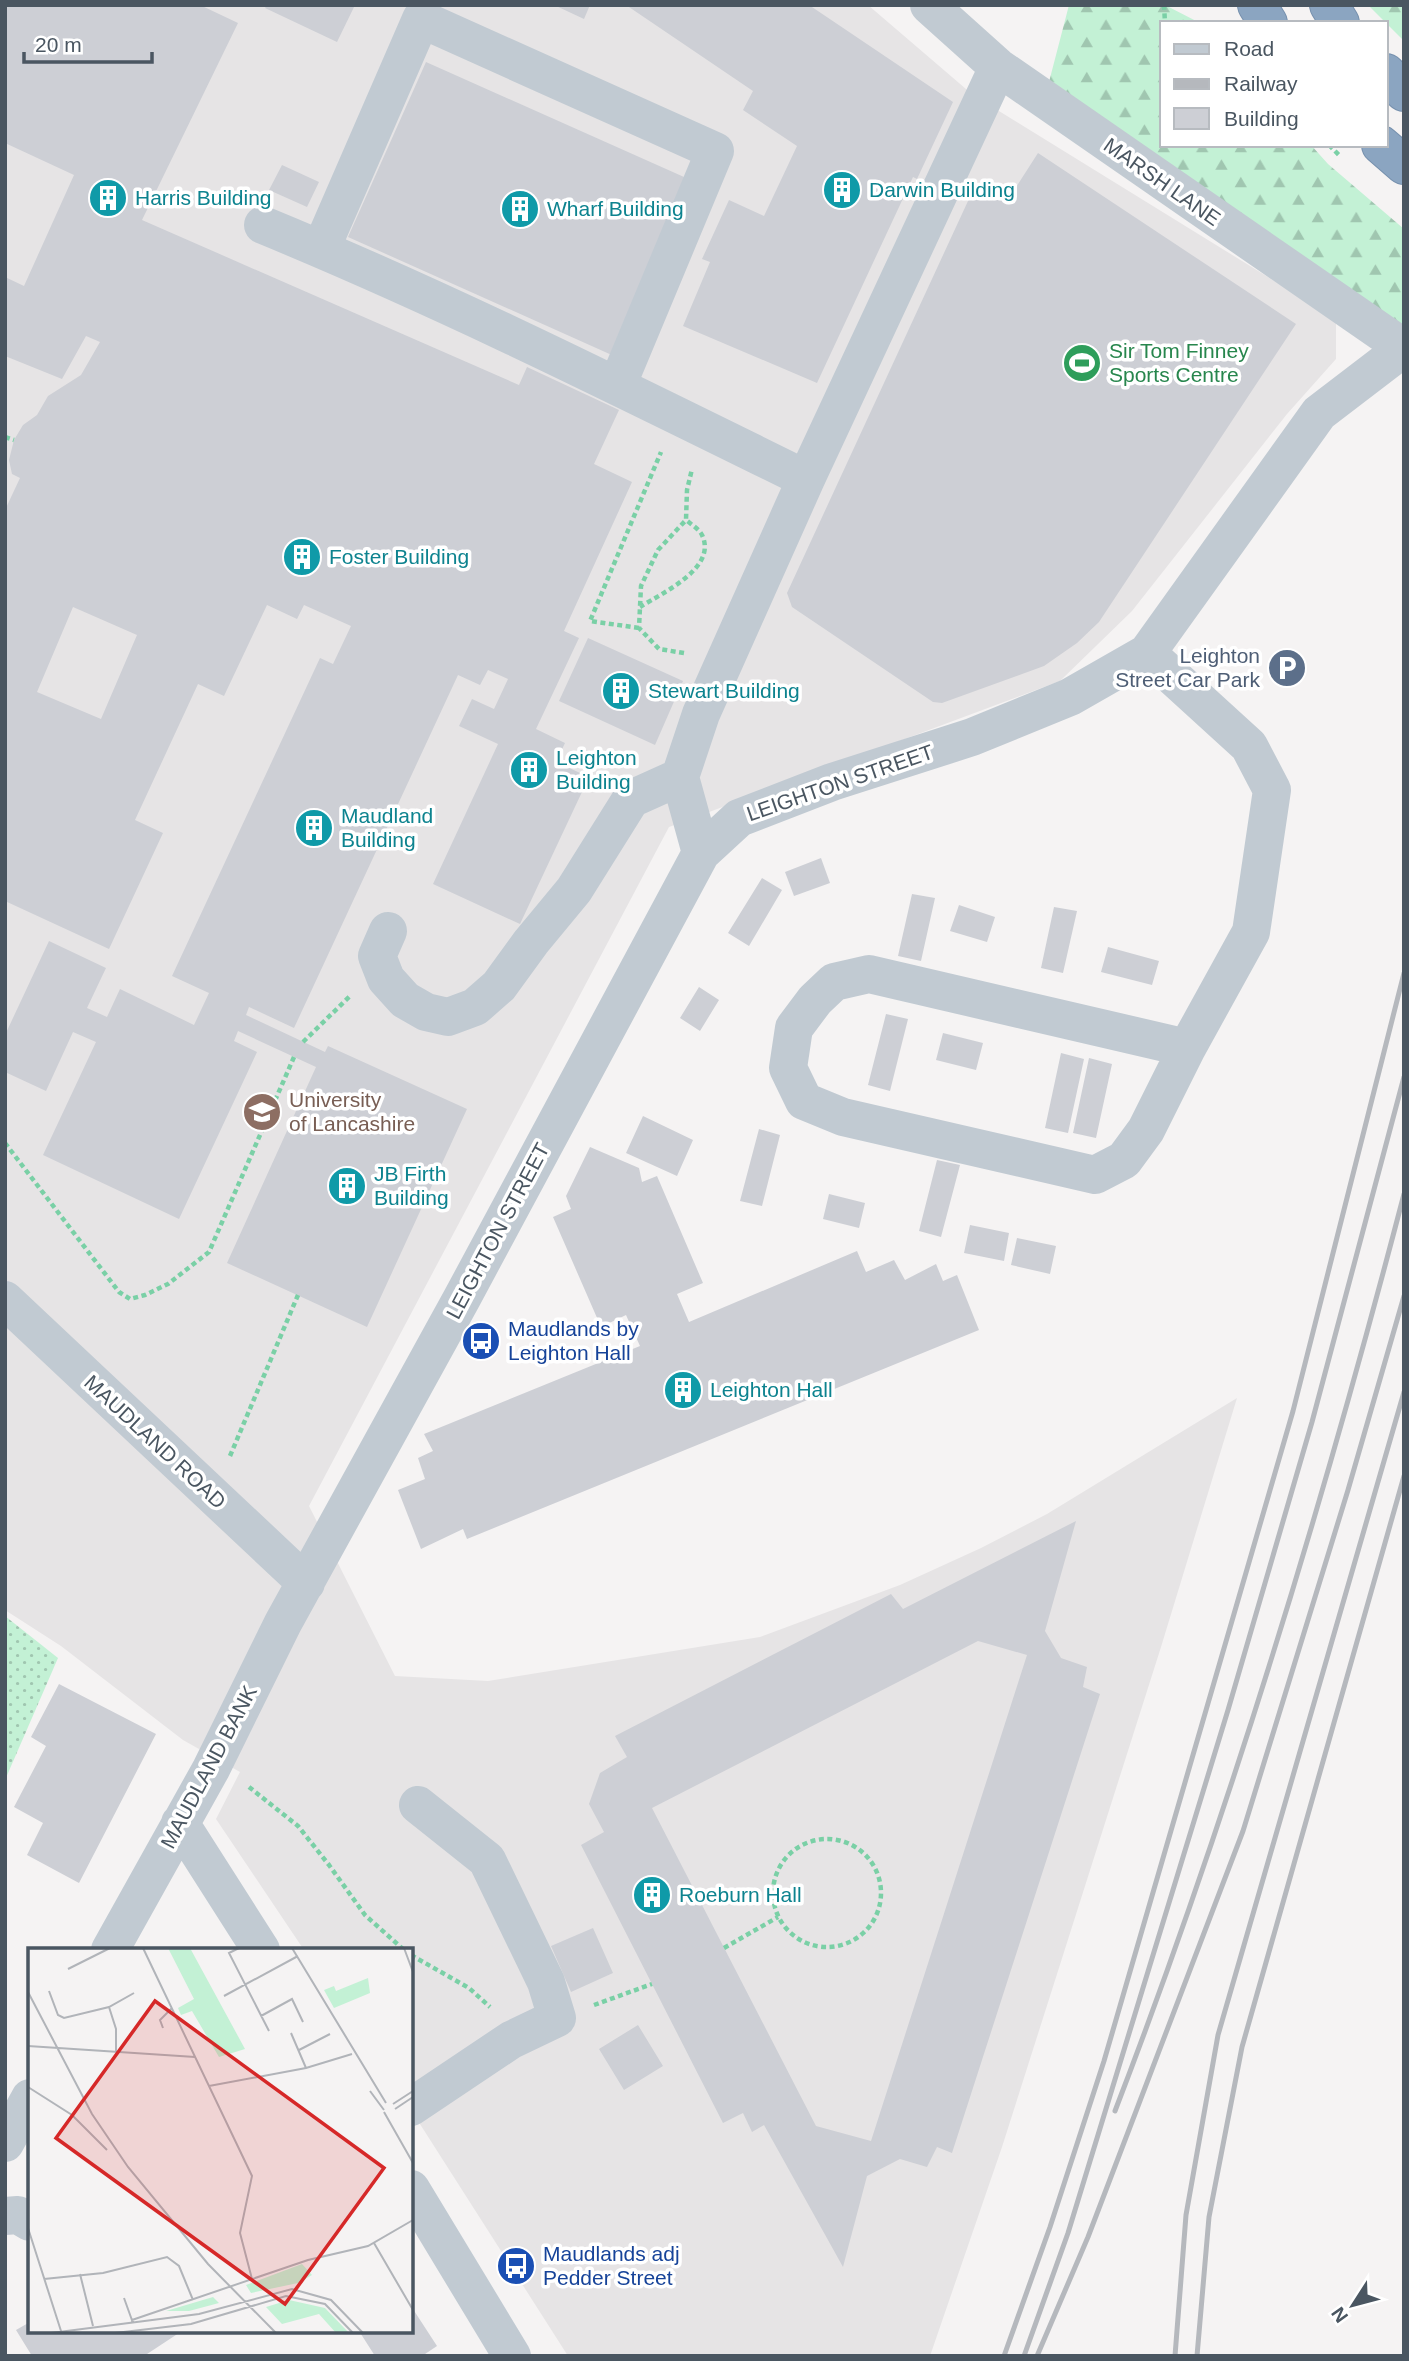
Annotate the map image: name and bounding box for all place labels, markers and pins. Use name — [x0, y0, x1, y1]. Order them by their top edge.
building icon: Darwin Building — [821, 169, 863, 211]
building icon: Harris Building — [87, 177, 129, 219]
place label: Darwin Building — [869, 178, 1015, 201]
place label: Harris Building — [135, 186, 272, 209]
building icon: Wharf Building — [499, 188, 541, 230]
place label: Wharf Building — [547, 197, 684, 220]
place label: Sir Tom Finney Sports Centre — [1109, 339, 1249, 386]
sports icon: Sir Tom Finney Sports Centre — [1061, 342, 1103, 384]
building icon: Foster Building — [281, 536, 323, 578]
place label: Foster Building — [329, 545, 469, 568]
place label: Leighton Street Car Park — [1115, 644, 1260, 691]
parking icon: Leighton Street Car Park — [1266, 647, 1308, 689]
building icon: Stewart Building — [600, 670, 642, 712]
place label: Stewart Building — [648, 679, 800, 702]
place label: Leighton Building — [556, 746, 637, 793]
building icon: Leighton Building — [508, 749, 550, 791]
place label: Maudland Building — [341, 804, 433, 851]
building icon: Maudland Building — [293, 807, 335, 849]
place label: University of Lancashire — [289, 1088, 415, 1135]
school or university icon: University of Lancashire — [241, 1091, 283, 1133]
place label: JB Firth Building — [374, 1162, 449, 1209]
building icon: JB Firth Building — [326, 1165, 368, 1207]
place label: Maudlands by Leighton Hall — [508, 1317, 639, 1364]
bus stop icon: Maudlands by Leighton Hall — [460, 1320, 502, 1362]
building icon: Leighton Hall — [662, 1369, 704, 1411]
place label: Leighton Hall — [710, 1378, 833, 1401]
building icon: Roeburn Hall — [631, 1874, 673, 1916]
place label: Roeburn Hall — [679, 1883, 802, 1906]
place label: Maudlands adj Pedder Street — [543, 2242, 680, 2289]
bus stop icon: Maudlands adj Pedder Street — [495, 2245, 537, 2287]

